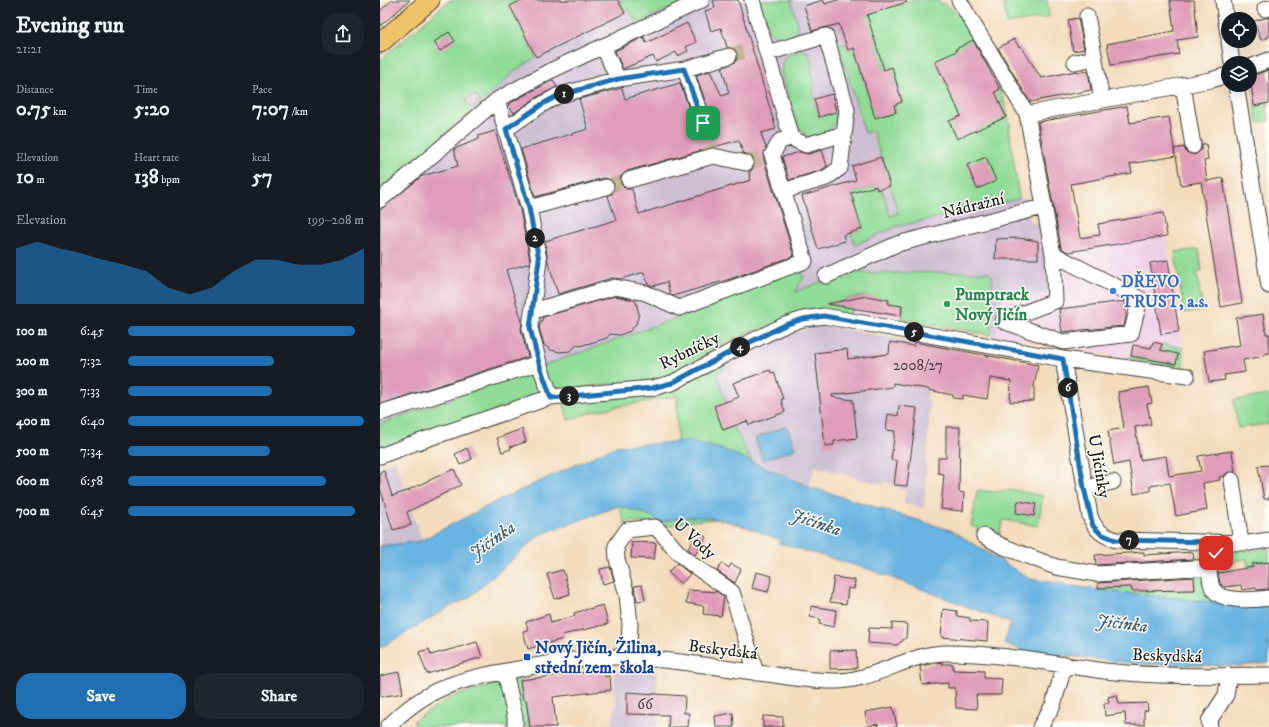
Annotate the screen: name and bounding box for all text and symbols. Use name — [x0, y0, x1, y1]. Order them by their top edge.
text: Evening run — [16, 12, 124, 39]
map controls — [1221, 12, 1257, 92]
button: locate — [1221, 12, 1257, 48]
button: share — [322, 13, 364, 55]
text: 21:21 — [16, 41, 42, 57]
button: layers — [1221, 56, 1257, 92]
text: Distance — [16, 83, 54, 97]
text: Time — [134, 83, 158, 97]
text: Pace — [252, 83, 272, 97]
pin: 1 — [554, 84, 574, 104]
text: 1 — [562, 87, 566, 101]
text: 0.75 — [16, 97, 51, 122]
text: 5:20 — [134, 97, 170, 122]
text: 7:07 — [252, 97, 289, 122]
text: km — [51, 105, 67, 119]
text: /km — [289, 105, 308, 119]
pin — [686, 106, 720, 140]
icon: arrive — [692, 112, 714, 134]
text: Elevation — [16, 151, 59, 165]
text: Heart rate — [134, 151, 179, 165]
text: kcal — [252, 151, 270, 165]
text: 10 — [16, 165, 34, 190]
text: 138 — [134, 165, 159, 190]
text: 57 — [252, 165, 272, 190]
text: m — [34, 173, 45, 187]
text: bpm — [159, 173, 180, 187]
street label: Nádražní — [940, 187, 1008, 224]
text: Elevation — [16, 212, 66, 228]
text: 199–208 m — [307, 212, 364, 228]
pin: 2 — [525, 228, 545, 248]
text: 2 — [532, 231, 538, 245]
place label: DŘEVO TRUST, a.s. — [1120, 270, 1208, 313]
place label: Pumptrack Nový Jičín — [955, 284, 1030, 326]
marker: DŘEVO TRUST, a.s. — [1108, 286, 1118, 296]
marker: Pumptrack Nový Jičín — [942, 299, 952, 309]
pin: 5 — [904, 322, 924, 342]
text: 100 m — [16, 323, 47, 339]
text: 6:45 — [80, 323, 104, 339]
text: 5 — [911, 325, 917, 339]
street label: Rybníčky — [656, 327, 724, 375]
pin: 4 — [730, 337, 750, 357]
text: 4 — [737, 340, 743, 354]
text: 200 m — [16, 353, 49, 369]
text: 7:32 — [80, 353, 101, 369]
house number: 2008/27 — [893, 356, 943, 375]
pin: 6 — [1058, 378, 1078, 398]
text: 6 — [1065, 381, 1071, 395]
text: 300 m — [16, 383, 47, 399]
text: 7:33 — [80, 383, 100, 399]
pin: 3 — [559, 386, 579, 406]
text: 3 — [567, 389, 571, 403]
text: 400 m — [16, 413, 50, 429]
text: 6:40 — [80, 413, 105, 429]
street label: U Jičínky — [1083, 432, 1116, 501]
text: 500 m — [16, 443, 49, 459]
text: 7:34 — [80, 443, 103, 459]
text: 600 m — [16, 473, 49, 489]
text: 6:58 — [80, 473, 103, 489]
text: 700 m — [16, 503, 49, 519]
text: 6:45 — [80, 503, 104, 519]
water label: Jičínka — [788, 504, 844, 542]
street label: U Vody — [668, 513, 721, 565]
water label: Jičínka — [465, 517, 520, 565]
pin: 7 — [1119, 530, 1139, 550]
text: 7 — [1126, 533, 1132, 547]
pin — [1199, 536, 1233, 570]
icon: check — [1205, 542, 1227, 564]
water label: Jičínka — [1095, 610, 1149, 638]
street label: Beskydská — [687, 635, 760, 665]
place label: Nový Jičín, Žilina, střední zem. škola — [535, 636, 662, 679]
street label: Beskydská — [1132, 644, 1203, 668]
marker: Nový Jičín, Žilina, střední zem. škola — [522, 652, 532, 662]
button: Save — [16, 673, 186, 719]
button: Share — [194, 673, 364, 719]
house number: 66 — [637, 695, 654, 714]

